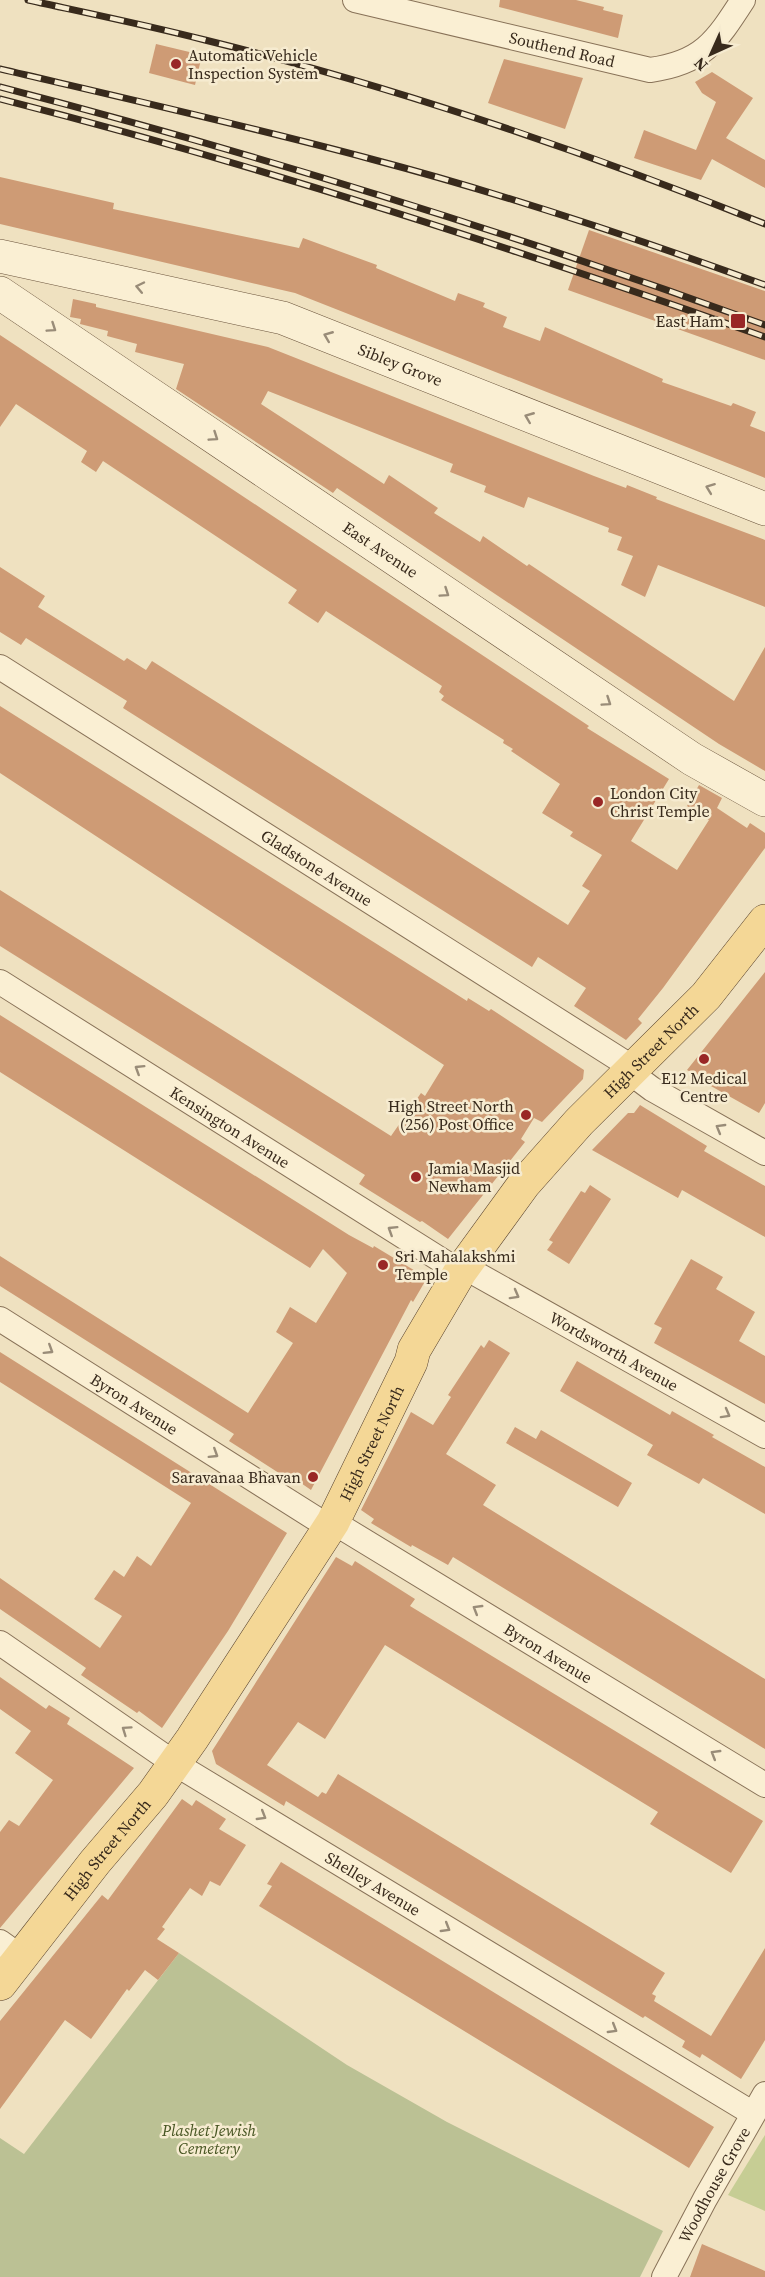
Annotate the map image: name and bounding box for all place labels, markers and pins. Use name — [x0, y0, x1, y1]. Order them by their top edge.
place label: Automatic Vehicle Inspection System — [188, 44, 319, 84]
marker: Automatic Vehicle Inspection System — [169, 57, 183, 71]
place label: East Ham — [656, 310, 724, 332]
marker: East Ham — [729, 312, 747, 330]
place label: London City Christ Temple — [610, 782, 710, 822]
marker: London City Christ Temple — [591, 795, 605, 809]
marker: E12 Medical Centre — [697, 1052, 711, 1066]
place label: E12 Medical Centre — [661, 1067, 747, 1107]
place label: High Street North (256) Post Office — [388, 1095, 514, 1135]
marker: High Street North (256) Post Office — [519, 1108, 533, 1122]
place label: Jamia Masjid Newham — [427, 1157, 520, 1197]
marker: Jamia Masjid Newham — [409, 1170, 423, 1184]
place label: Sri Mahalakshmi Temple — [395, 1245, 516, 1285]
marker: Sri Mahalakshmi Temple — [376, 1258, 390, 1272]
place label: Saravanaa Bhavan — [172, 1466, 301, 1488]
marker: Saravanaa Bhavan — [306, 1470, 320, 1484]

